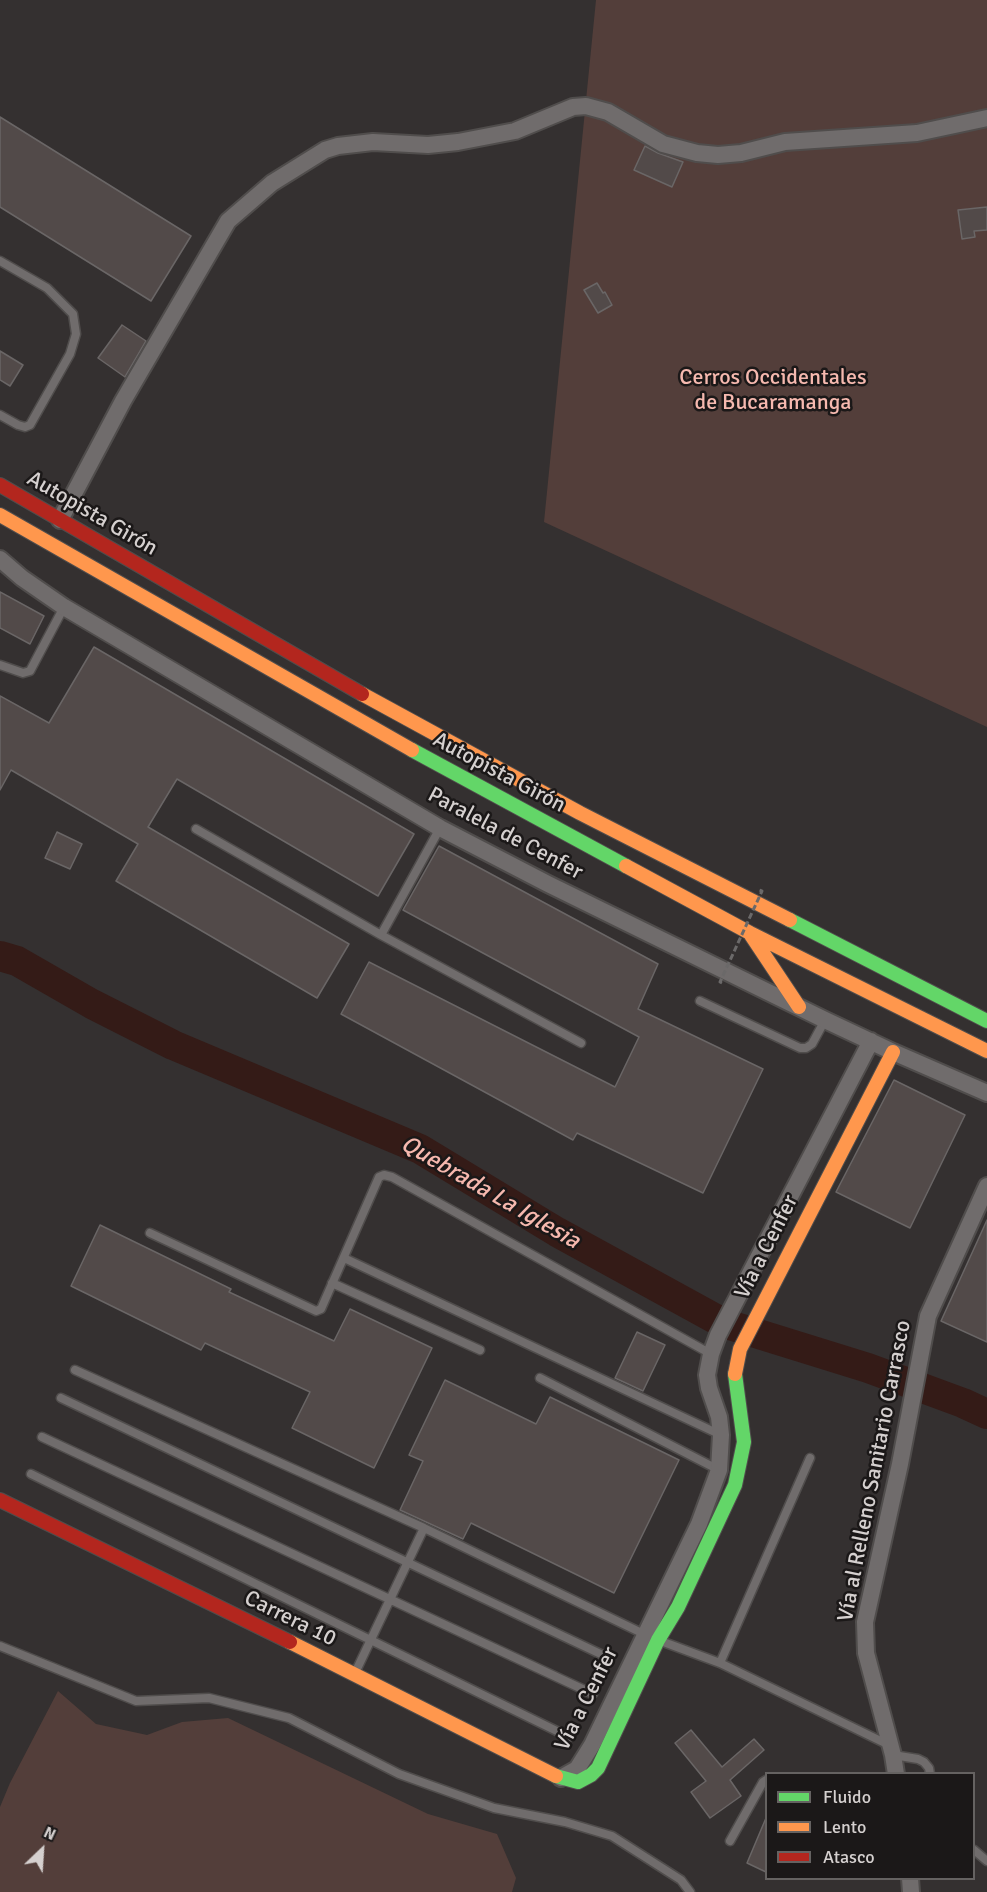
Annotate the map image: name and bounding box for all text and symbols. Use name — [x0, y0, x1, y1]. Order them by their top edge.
park label: Cerros Occidentales de Bucaramanga — [679, 365, 867, 416]
street label: Autopista Girón — [22, 466, 162, 562]
street label: Autopista Girón — [428, 727, 570, 819]
street label: Paralela de Cenfer — [423, 782, 587, 886]
water label: Quebrada La Iglesia — [395, 1130, 585, 1256]
street label: Vía a Cenfer — [730, 1191, 804, 1303]
street label: Vía al Relleno Sanitario Carrasco — [833, 1318, 917, 1624]
street label: Carrera 10 — [240, 1585, 340, 1653]
street label: Vía a Cenfer — [550, 1643, 624, 1755]
legend — [765, 1772, 975, 1880]
text: Fluido — [823, 1786, 871, 1808]
text: Lento — [823, 1816, 866, 1838]
north arrow — [12, 1820, 72, 1880]
text: N — [40, 1822, 59, 1845]
text: Atasco — [823, 1846, 875, 1868]

